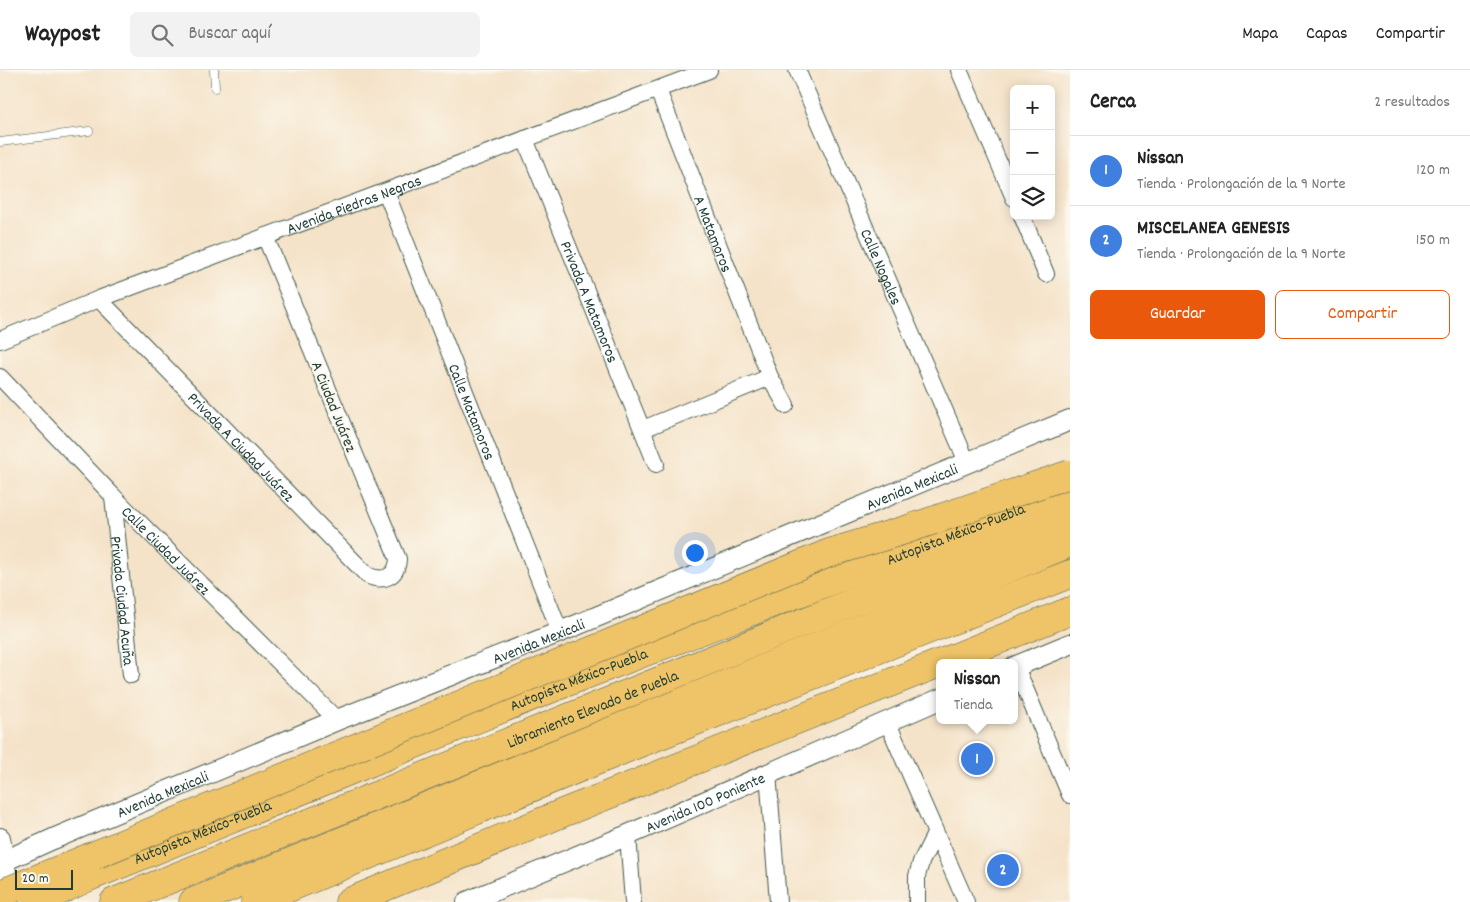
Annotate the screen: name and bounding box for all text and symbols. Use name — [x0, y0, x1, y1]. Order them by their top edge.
search box — [130, 12, 480, 57]
text: Waypost — [25, 18, 100, 52]
icon: search — [148, 21, 176, 49]
text: Buscar aquí — [188, 21, 271, 48]
text: Mapa — [1242, 22, 1278, 47]
text: Capas — [1306, 22, 1348, 47]
text: Compartir — [1376, 22, 1445, 47]
map controls — [1010, 85, 1055, 220]
button: + — [1010, 85, 1055, 130]
text: Cerca — [1090, 88, 1136, 118]
text: 2 resultados — [1374, 91, 1450, 114]
button: − — [1010, 130, 1055, 175]
text: Nissan — [1137, 146, 1184, 173]
text: 1 — [1104, 159, 1108, 182]
text: 120 m — [1416, 159, 1450, 182]
street label: Avenida Piedras Negras — [284, 170, 425, 242]
text: Tienda · Prolongación de la 9 Norte — [1137, 173, 1346, 196]
button: layers — [1010, 175, 1055, 220]
street label: A Matamoros — [686, 193, 737, 276]
text: MISCELANEA GENESIS — [1137, 216, 1290, 243]
street label: Calle Nogales — [853, 226, 907, 309]
text: 2 — [1103, 229, 1110, 252]
text: 150 m — [1416, 229, 1450, 252]
street label: Privada A Matamoros — [553, 238, 623, 367]
text: Tienda · Prolongación de la 9 Norte — [1137, 243, 1346, 266]
button: Guardar — [1090, 290, 1265, 339]
button: Compartir — [1275, 290, 1450, 339]
street label: A Ciudad Juárez — [304, 358, 361, 456]
street label: Calle Matamoros — [441, 361, 500, 464]
street label: Privada A Ciudad Juárez — [181, 388, 299, 508]
street label: Avenida Mexicali — [863, 459, 962, 518]
street label: Autopista México-Puebla — [884, 498, 1029, 572]
street label: Calle Ciudad Juárez — [115, 502, 215, 601]
street label: Privada Ciudad Acuña — [103, 535, 139, 667]
your location — [682, 540, 708, 566]
street label: Avenida Mexicali — [490, 614, 589, 672]
street label: Autopista México-Puebla — [507, 643, 652, 718]
popup — [936, 659, 1018, 724]
street label: Libramiento Elevado de Puebla — [504, 665, 683, 755]
text: Nissan — [954, 667, 1000, 694]
text: Tienda — [954, 694, 993, 717]
pin: 1 — [961, 740, 993, 778]
street label: Avenida Mexicali — [114, 766, 213, 825]
street label: Avenida 100 Poniente — [642, 768, 769, 840]
street label: Autopista México-Puebla — [131, 795, 276, 872]
pin: 2 — [987, 851, 1019, 889]
scale bar — [15, 867, 72, 890]
text: 20 m — [22, 869, 49, 889]

